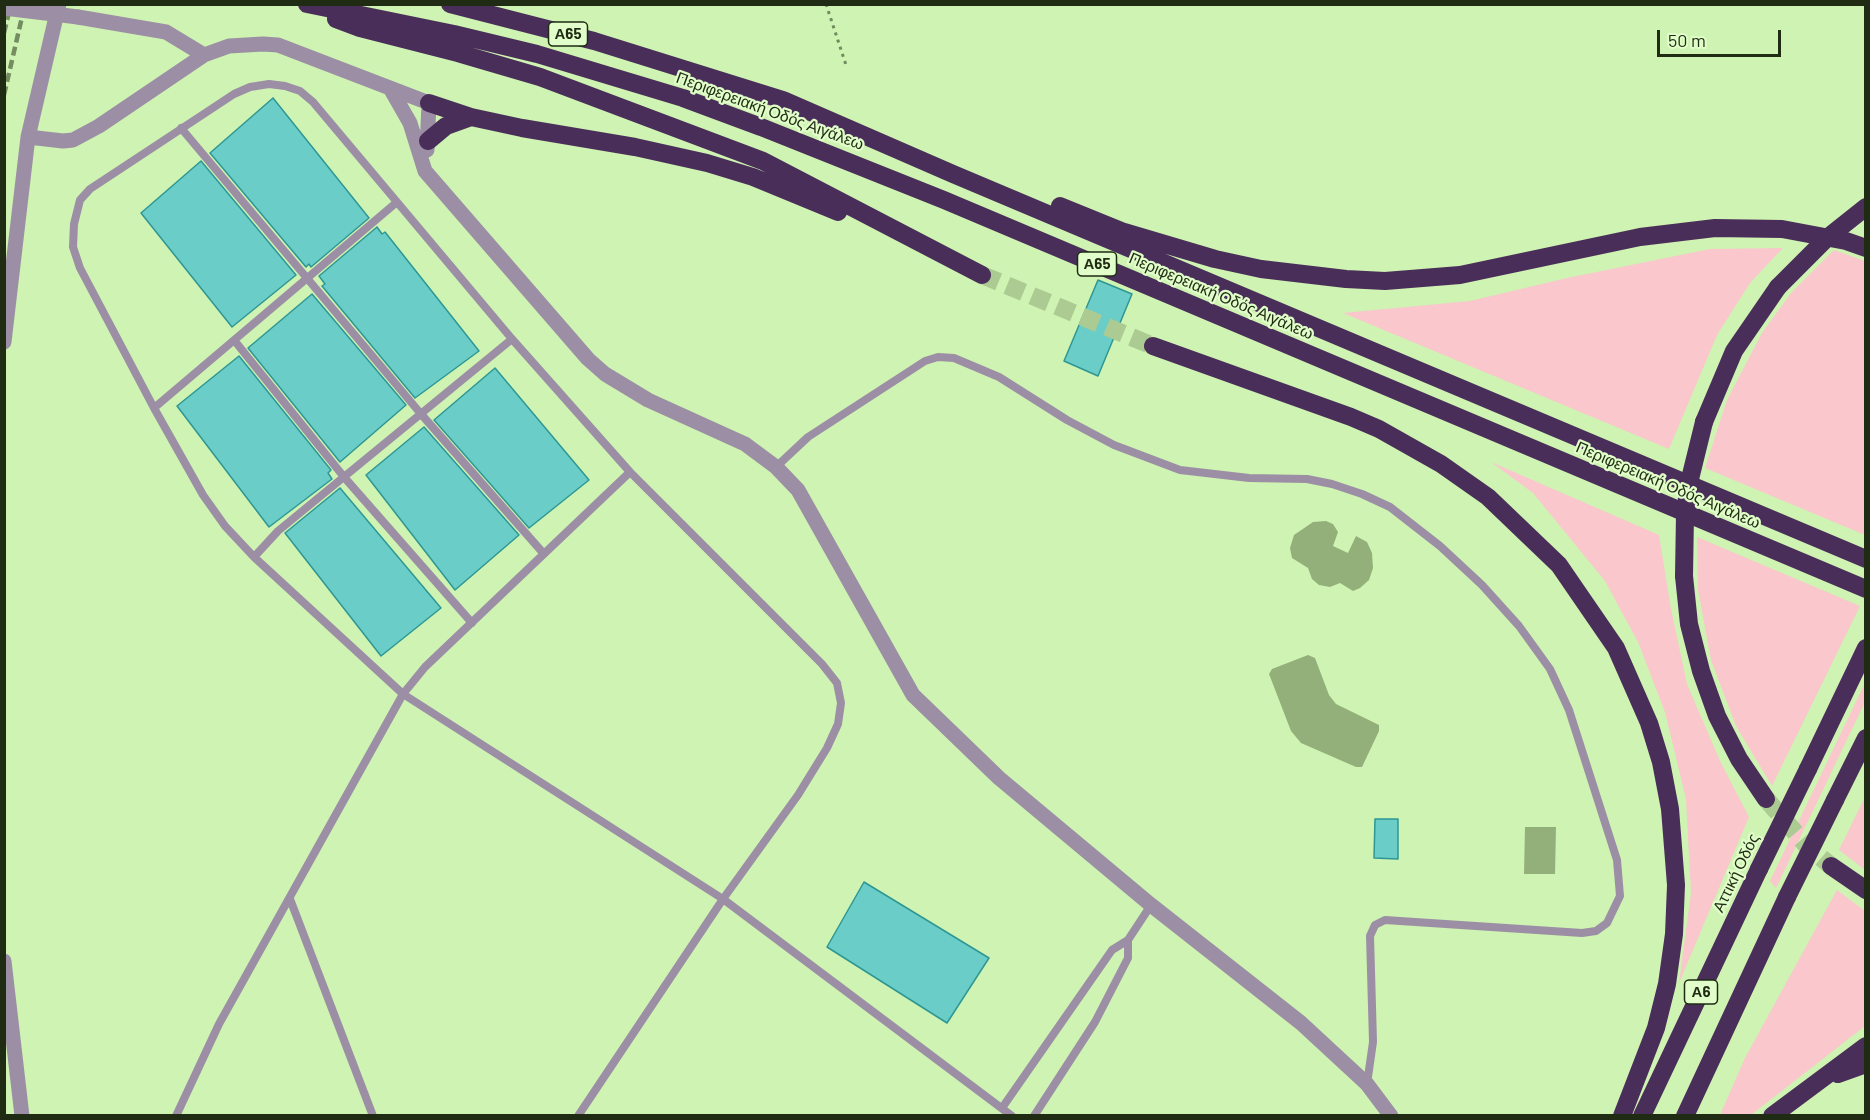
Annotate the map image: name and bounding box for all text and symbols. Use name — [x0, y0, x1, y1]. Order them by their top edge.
scale bar — [1660, 18, 1784, 56]
road number: Α65 — [548, 22, 588, 46]
text: 50 m — [1668, 29, 1706, 51]
street label: Περιφερειακή Οδός Αιγάλεω — [674, 68, 866, 154]
street label: Περιφερειακή Οδός Αιγάλεω — [1126, 248, 1316, 344]
road number: Α65 — [1078, 252, 1116, 276]
street label: Περιφερειακή Οδός Αιγάλεω — [1573, 437, 1763, 533]
street label: Αττική Οδός — [1709, 831, 1763, 915]
road number: Α6 — [1684, 980, 1718, 1004]

